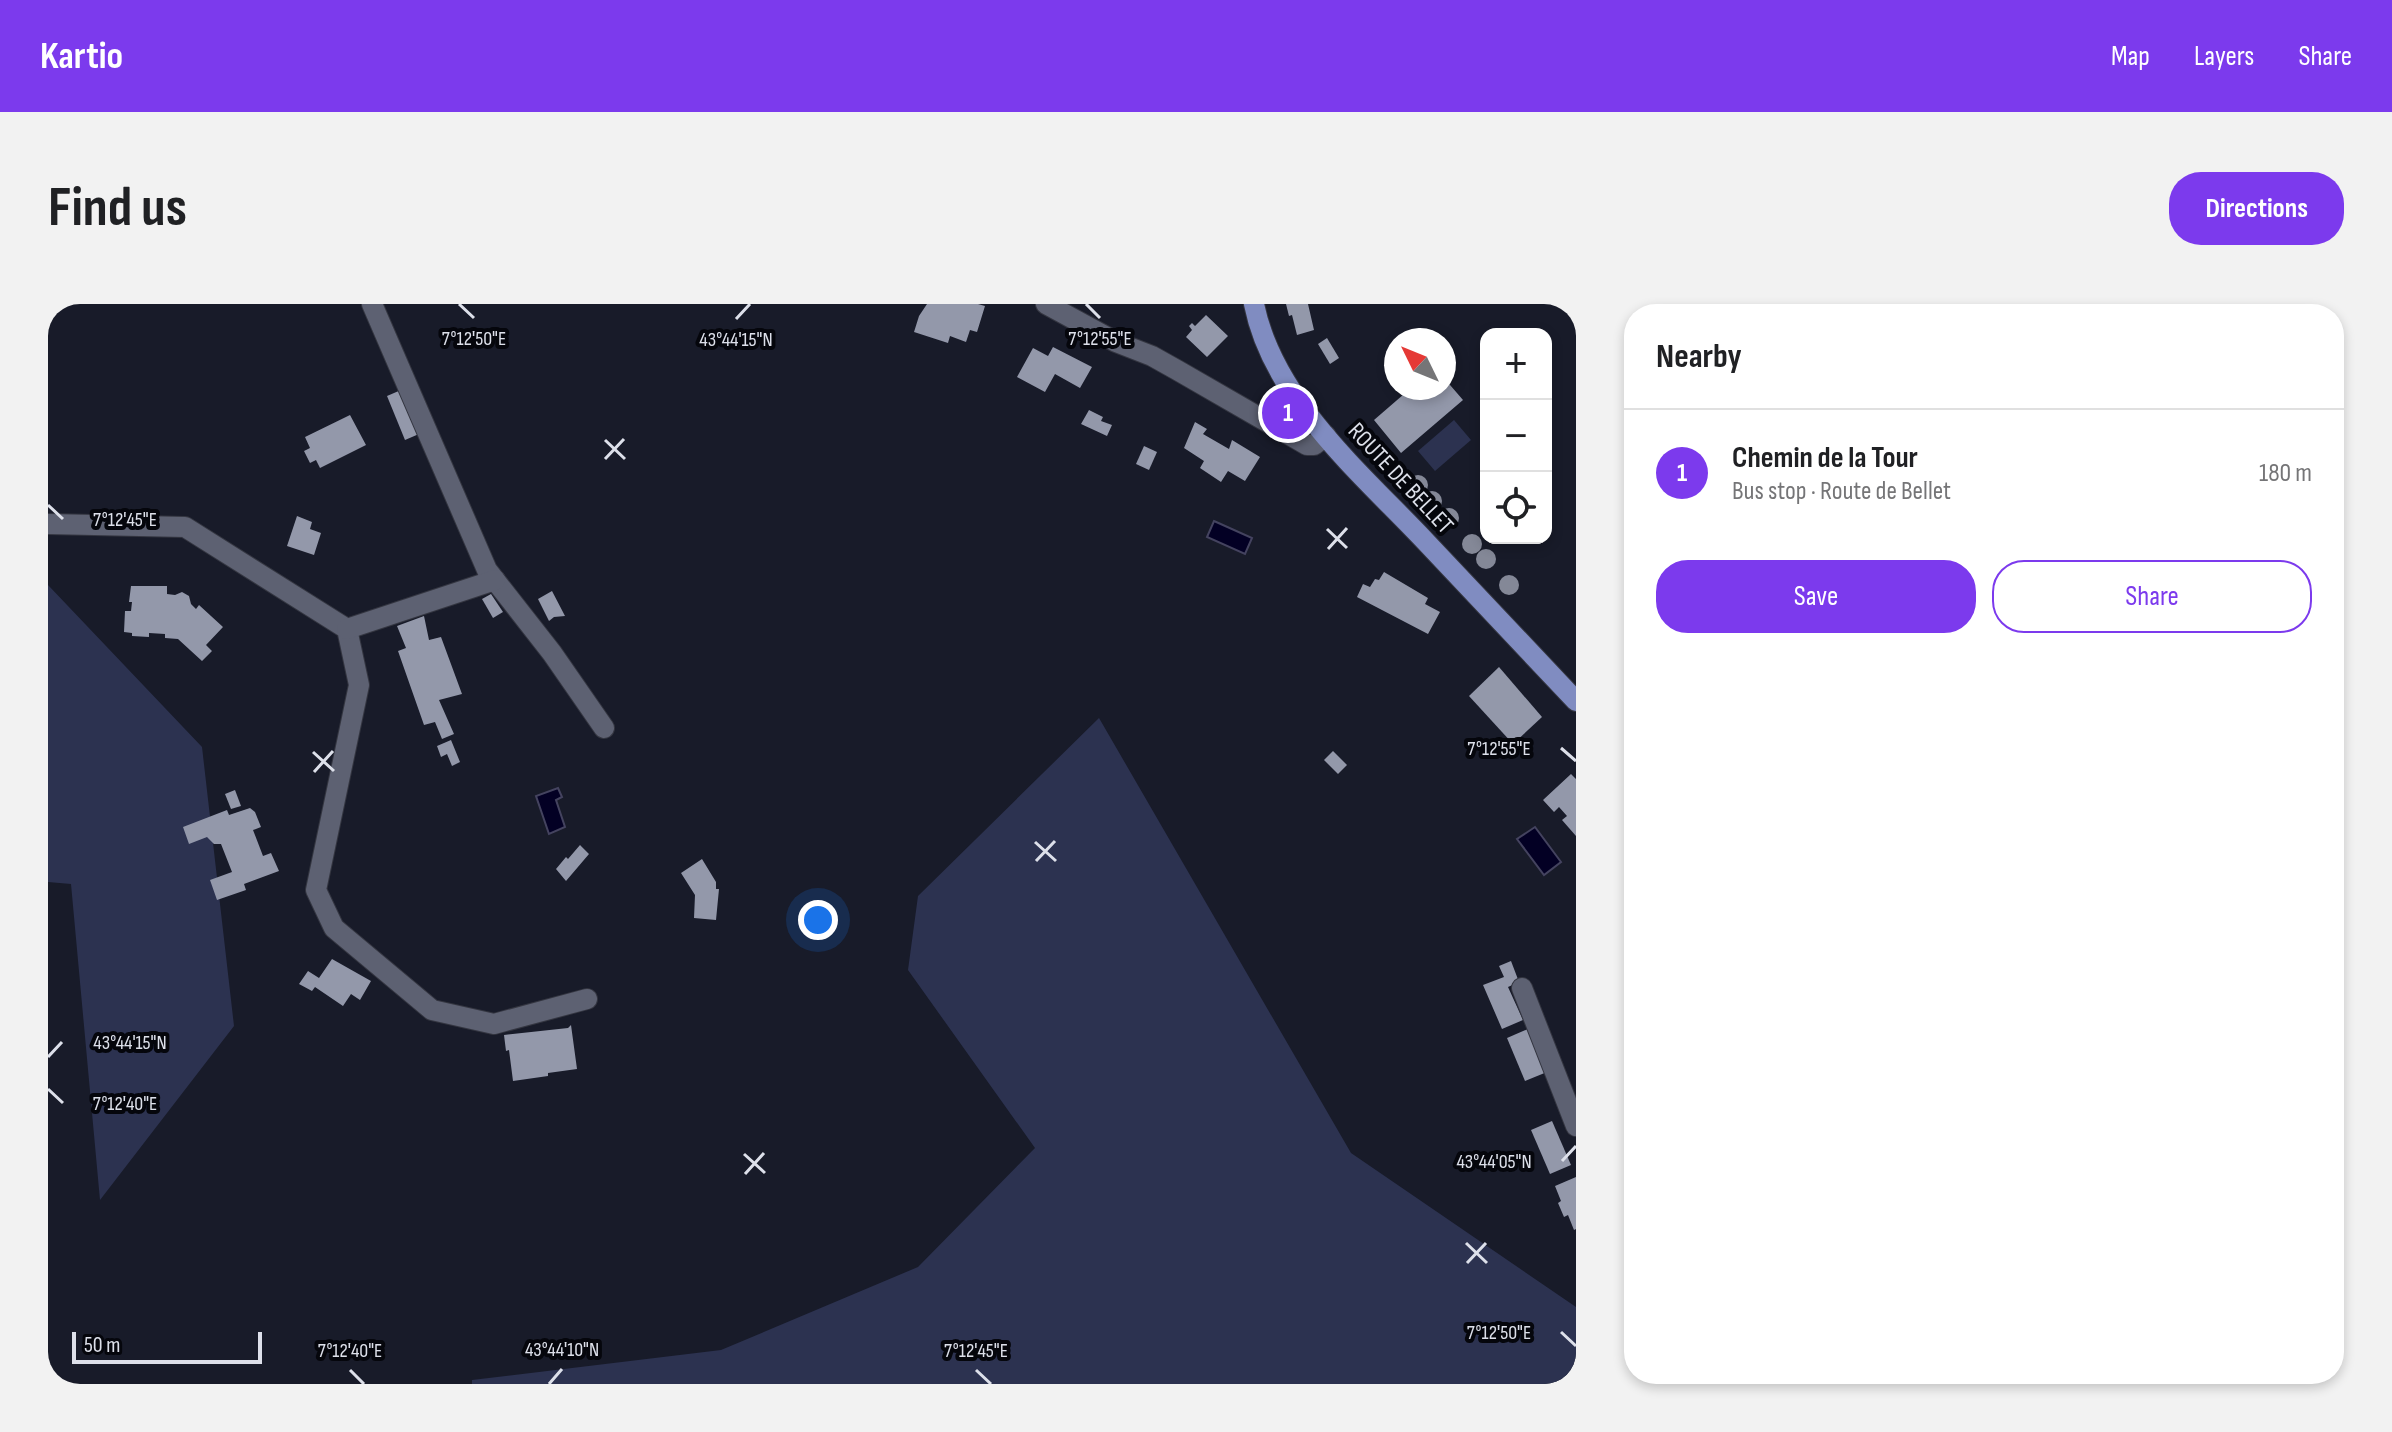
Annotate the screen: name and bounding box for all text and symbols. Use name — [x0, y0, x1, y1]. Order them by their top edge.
text: Kartio — [40, 34, 123, 79]
text: Map — [2111, 40, 2150, 73]
text: Layers — [2194, 40, 2254, 73]
text: Share — [2298, 40, 2352, 73]
button: Directions — [2169, 172, 2344, 245]
text: Find us — [48, 175, 187, 242]
text: 7°12'50"E — [442, 327, 506, 351]
text: 7°12'55"E — [1068, 327, 1132, 351]
text: 43°44'15"N — [699, 328, 773, 352]
north arrow — [1384, 328, 1456, 400]
map controls — [1480, 328, 1552, 544]
button: + — [1480, 328, 1552, 400]
text: Nearby — [1656, 336, 1742, 377]
pin: 1 — [1262, 383, 1314, 443]
button: − — [1480, 400, 1552, 472]
street label: ROUTE DE BELLET — [1342, 417, 1460, 540]
text: Chemin de la Tour — [1732, 440, 1918, 476]
text: 1 — [1677, 458, 1687, 489]
text: 180 m — [2259, 458, 2312, 489]
button: locate — [1480, 472, 1552, 544]
text: Bus stop · Route de Bellet — [1732, 476, 1951, 507]
text: 7°12'45"E — [93, 508, 157, 532]
button: Save — [1656, 560, 1976, 633]
button: Share — [1992, 560, 2312, 633]
text: 7°12'55"E — [1467, 737, 1531, 761]
your location — [798, 900, 838, 940]
text: 43°44'15"N — [93, 1031, 167, 1055]
text: 7°12'40"E — [93, 1092, 157, 1116]
text: 43°44'05"N — [1456, 1150, 1532, 1174]
text: 7°12'50"E — [1467, 1321, 1531, 1345]
scale bar — [72, 1328, 262, 1364]
text: 50 m — [84, 1332, 120, 1359]
text: 43°44'10"N — [525, 1338, 599, 1362]
text: 7°12'40"E — [318, 1339, 382, 1363]
text: 7°12'45"E — [944, 1339, 1008, 1363]

